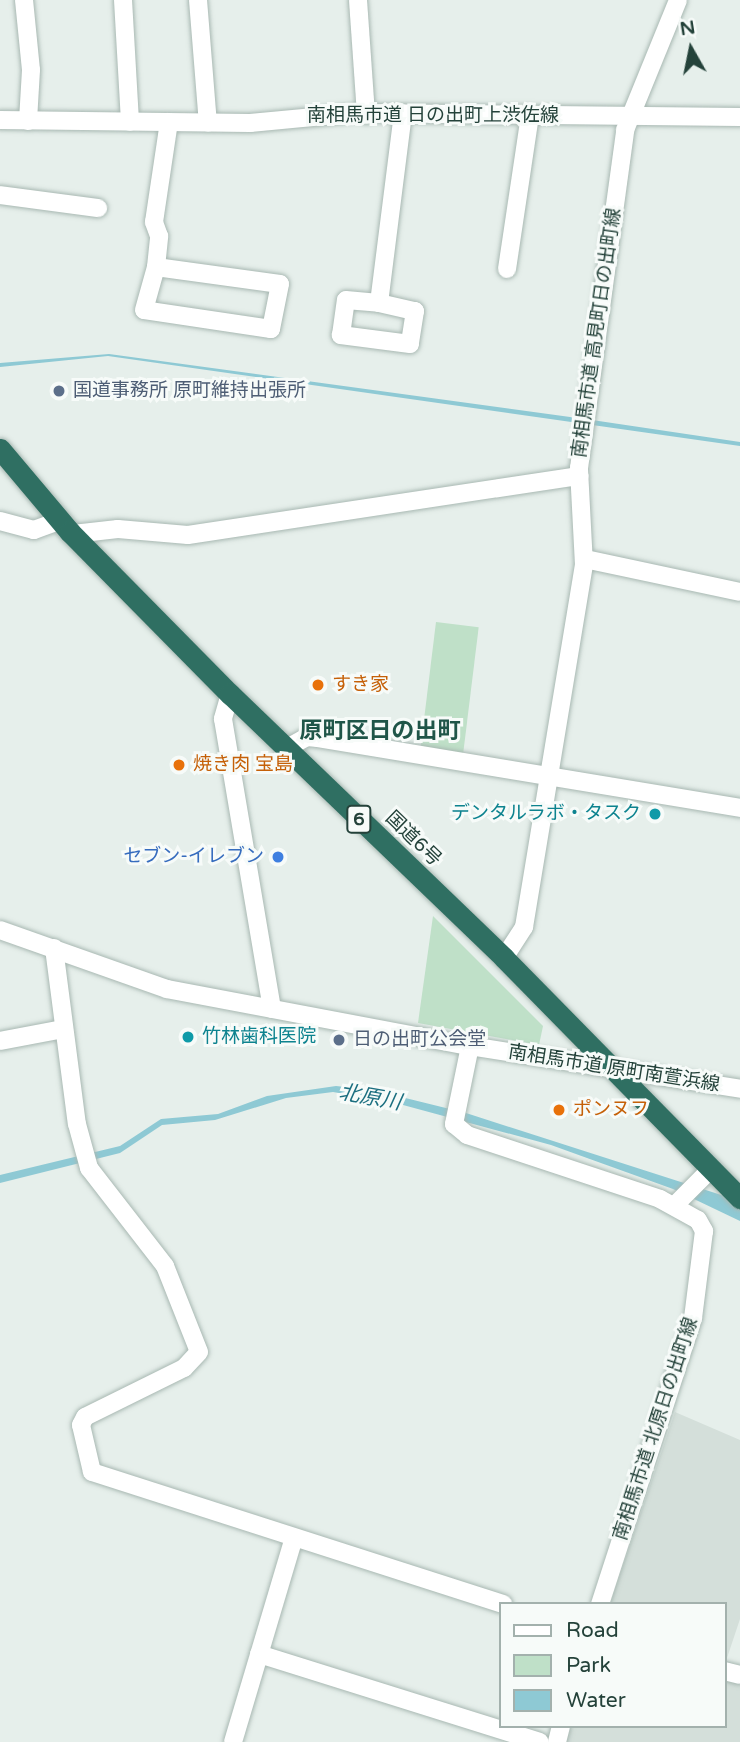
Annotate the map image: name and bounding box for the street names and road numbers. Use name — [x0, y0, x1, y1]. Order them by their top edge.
street label: 南相馬市道 日の出町上渋佐線 — [307, 105, 559, 127]
street label: 南相馬市道 高見町日の出町線 — [568, 207, 626, 459]
road number: 6 — [345, 804, 373, 834]
street label: 国道6号 — [380, 807, 446, 871]
street label: 南相馬市道 原町南萱浜線 — [507, 1041, 721, 1097]
street label: 南相馬市道 北原日の出町線 — [609, 1315, 703, 1543]

